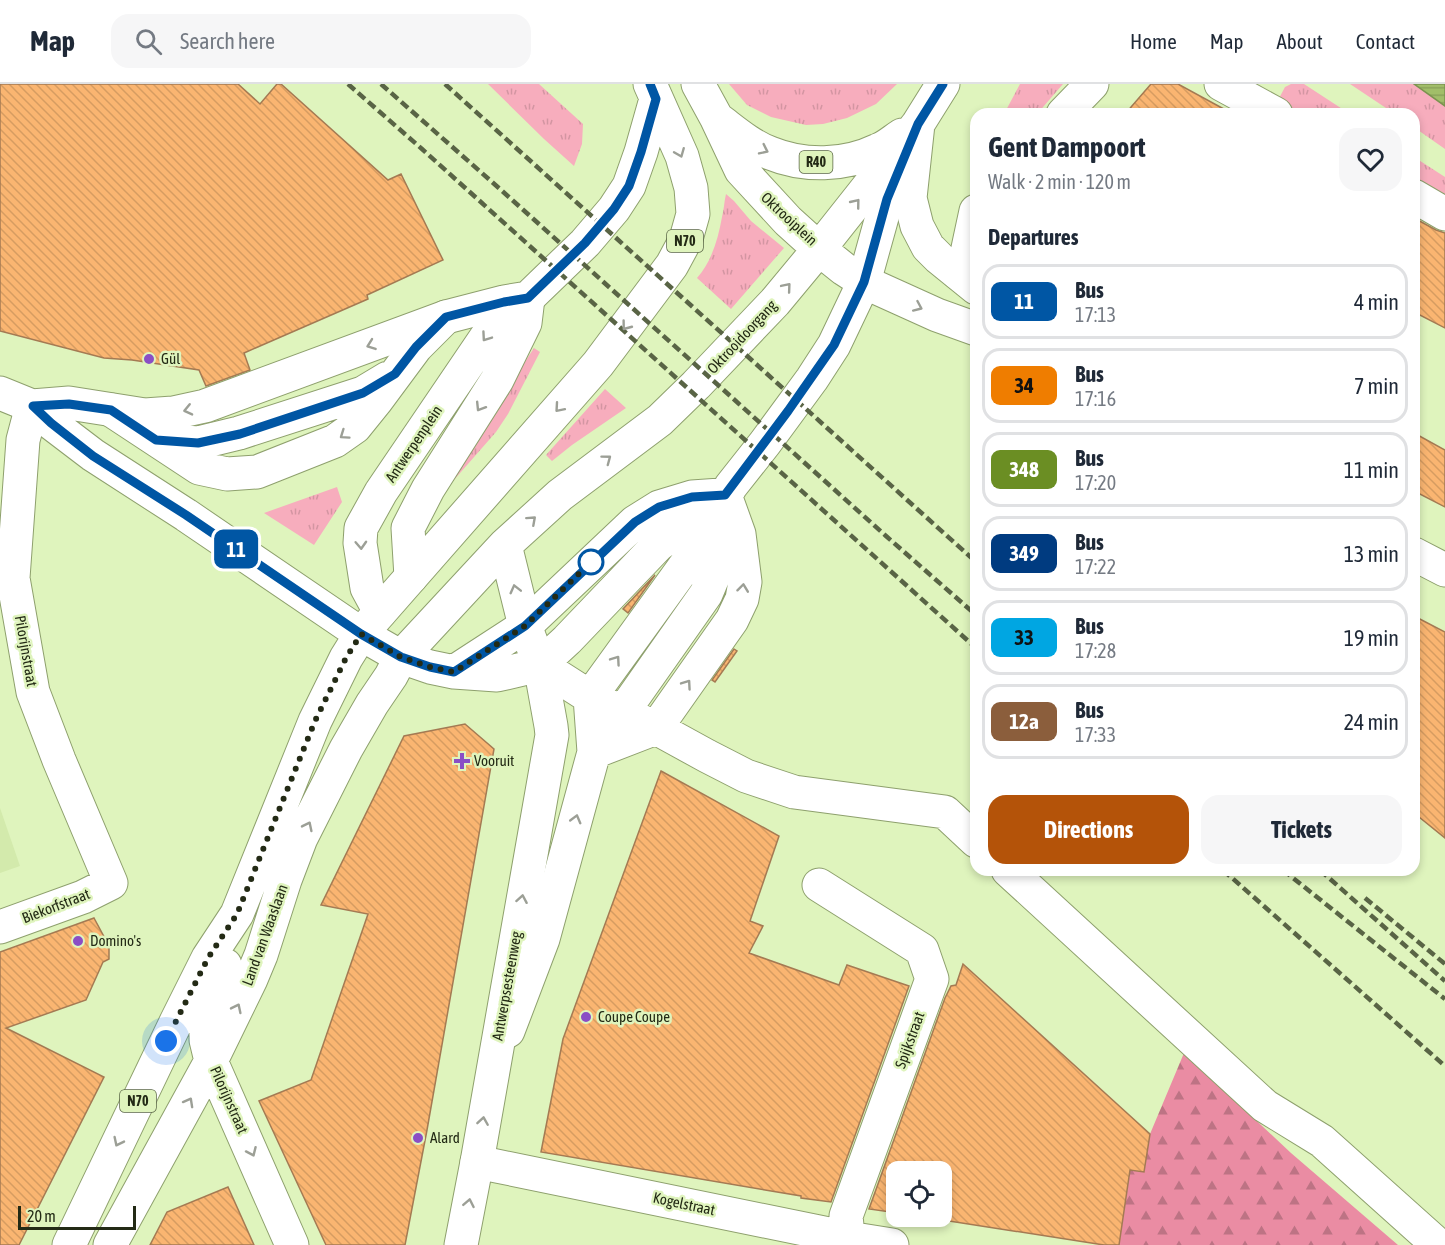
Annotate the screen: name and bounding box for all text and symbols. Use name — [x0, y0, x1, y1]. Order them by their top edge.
search box — [111, 14, 531, 68]
text: Map — [30, 25, 75, 57]
icon: search — [132, 25, 165, 58]
text: Search here — [180, 28, 275, 54]
text: Home — [1130, 29, 1177, 53]
text: Map — [1210, 29, 1244, 53]
text: About — [1277, 29, 1323, 53]
text: Contact — [1356, 29, 1415, 53]
button: heart — [1339, 128, 1402, 191]
text: Gent Dampoort — [988, 131, 1146, 163]
one-way arrow — [757, 142, 768, 154]
one-way arrow — [673, 146, 685, 157]
road number: R40 — [800, 151, 832, 173]
text: Walk · 2 min · 120 m — [988, 170, 1131, 193]
street label: Oktrooiplein — [758, 188, 821, 249]
one-way arrow — [848, 199, 859, 210]
text: Departures — [988, 224, 1078, 250]
road number: N70 — [667, 230, 703, 252]
text: Bus — [1075, 277, 1104, 303]
one-way arrow — [780, 283, 791, 294]
text: 11 — [1014, 289, 1034, 313]
text: 4 min — [1354, 289, 1399, 315]
street label: Oktrooidoorgang — [703, 296, 780, 377]
one-way arrow — [911, 299, 922, 311]
text: 17:13 — [1075, 303, 1116, 326]
one-way arrow — [623, 319, 634, 330]
one-way arrow — [482, 331, 493, 342]
one-way arrow — [366, 337, 377, 350]
place label: Gül — [161, 350, 180, 367]
marker: Gül — [142, 352, 156, 366]
text: Bus — [1075, 361, 1104, 387]
text: 34 — [1014, 373, 1034, 397]
text: 7 min — [1354, 373, 1399, 399]
text: 17:16 — [1075, 387, 1116, 410]
one-way arrow — [475, 401, 487, 411]
one-way arrow — [555, 401, 566, 412]
street label: Antwerpenplein — [382, 402, 445, 485]
one-way arrow — [183, 403, 193, 416]
one-way arrow — [339, 428, 350, 439]
text: Bus — [1075, 445, 1104, 471]
one-way arrow — [600, 456, 611, 467]
text: 348 — [1009, 457, 1039, 481]
text: 11 min — [1344, 457, 1399, 483]
text: 17:20 — [1075, 471, 1116, 494]
one-way arrow — [526, 516, 536, 527]
text: Bus — [1075, 529, 1104, 555]
line badge: 11 — [209, 530, 263, 568]
text: 11 — [226, 537, 246, 561]
one-way arrow — [354, 541, 367, 550]
text: 349 — [1009, 541, 1039, 565]
text: 13 min — [1344, 541, 1399, 567]
unlabelled marker — [578, 549, 604, 575]
text: 17:22 — [1075, 555, 1116, 578]
one-way arrow — [736, 583, 749, 593]
one-way arrow — [510, 584, 523, 594]
text: Bus — [1075, 613, 1104, 639]
street label: Pilorijnstraat — [12, 614, 41, 688]
text: 33 — [1014, 625, 1034, 649]
text: 19 min — [1344, 625, 1399, 651]
text: 17:28 — [1075, 639, 1116, 662]
one-way arrow — [609, 655, 620, 666]
one-way arrow — [680, 680, 691, 691]
text: Bus — [1075, 697, 1104, 723]
text: 12a — [1009, 709, 1039, 733]
text: 24 min — [1344, 709, 1399, 735]
text: 17:33 — [1075, 723, 1116, 746]
place label: Vooruit — [474, 752, 514, 769]
marker: Vooruit — [455, 754, 469, 768]
button: Directions — [988, 795, 1189, 864]
button: Tickets — [1201, 795, 1402, 864]
one-way arrow — [569, 814, 581, 825]
one-way arrow — [300, 821, 312, 832]
street label: Land van Waaslaan — [238, 882, 291, 988]
street label: Biekorfstraat — [20, 885, 92, 926]
one-way arrow — [516, 894, 528, 904]
street label: Antwerpsesteenweg — [489, 929, 525, 1042]
place label: Domino's — [90, 932, 141, 949]
marker: Domino's — [71, 934, 85, 948]
one-way arrow — [230, 1003, 241, 1014]
place label: Coupe Coupe — [598, 1008, 670, 1025]
street label: Spijkstraat — [891, 1009, 928, 1070]
marker: Coupe Coupe — [579, 1010, 593, 1024]
your location — [151, 1026, 181, 1056]
street label: Pilorijnstraat — [207, 1063, 252, 1136]
road number: N70 — [120, 1090, 156, 1112]
one-way arrow — [181, 1097, 193, 1108]
one-way arrow — [477, 1116, 489, 1126]
place label: Alard — [430, 1129, 460, 1146]
marker: Alard — [411, 1131, 425, 1145]
one-way arrow — [113, 1136, 125, 1147]
one-way arrow — [245, 1146, 257, 1157]
map controls — [886, 1161, 952, 1227]
button: locate — [886, 1161, 952, 1227]
street label: Kogelstraat — [652, 1189, 717, 1218]
one-way arrow — [462, 1199, 475, 1209]
scale bar — [18, 1203, 136, 1230]
text: 20 m — [27, 1207, 56, 1225]

